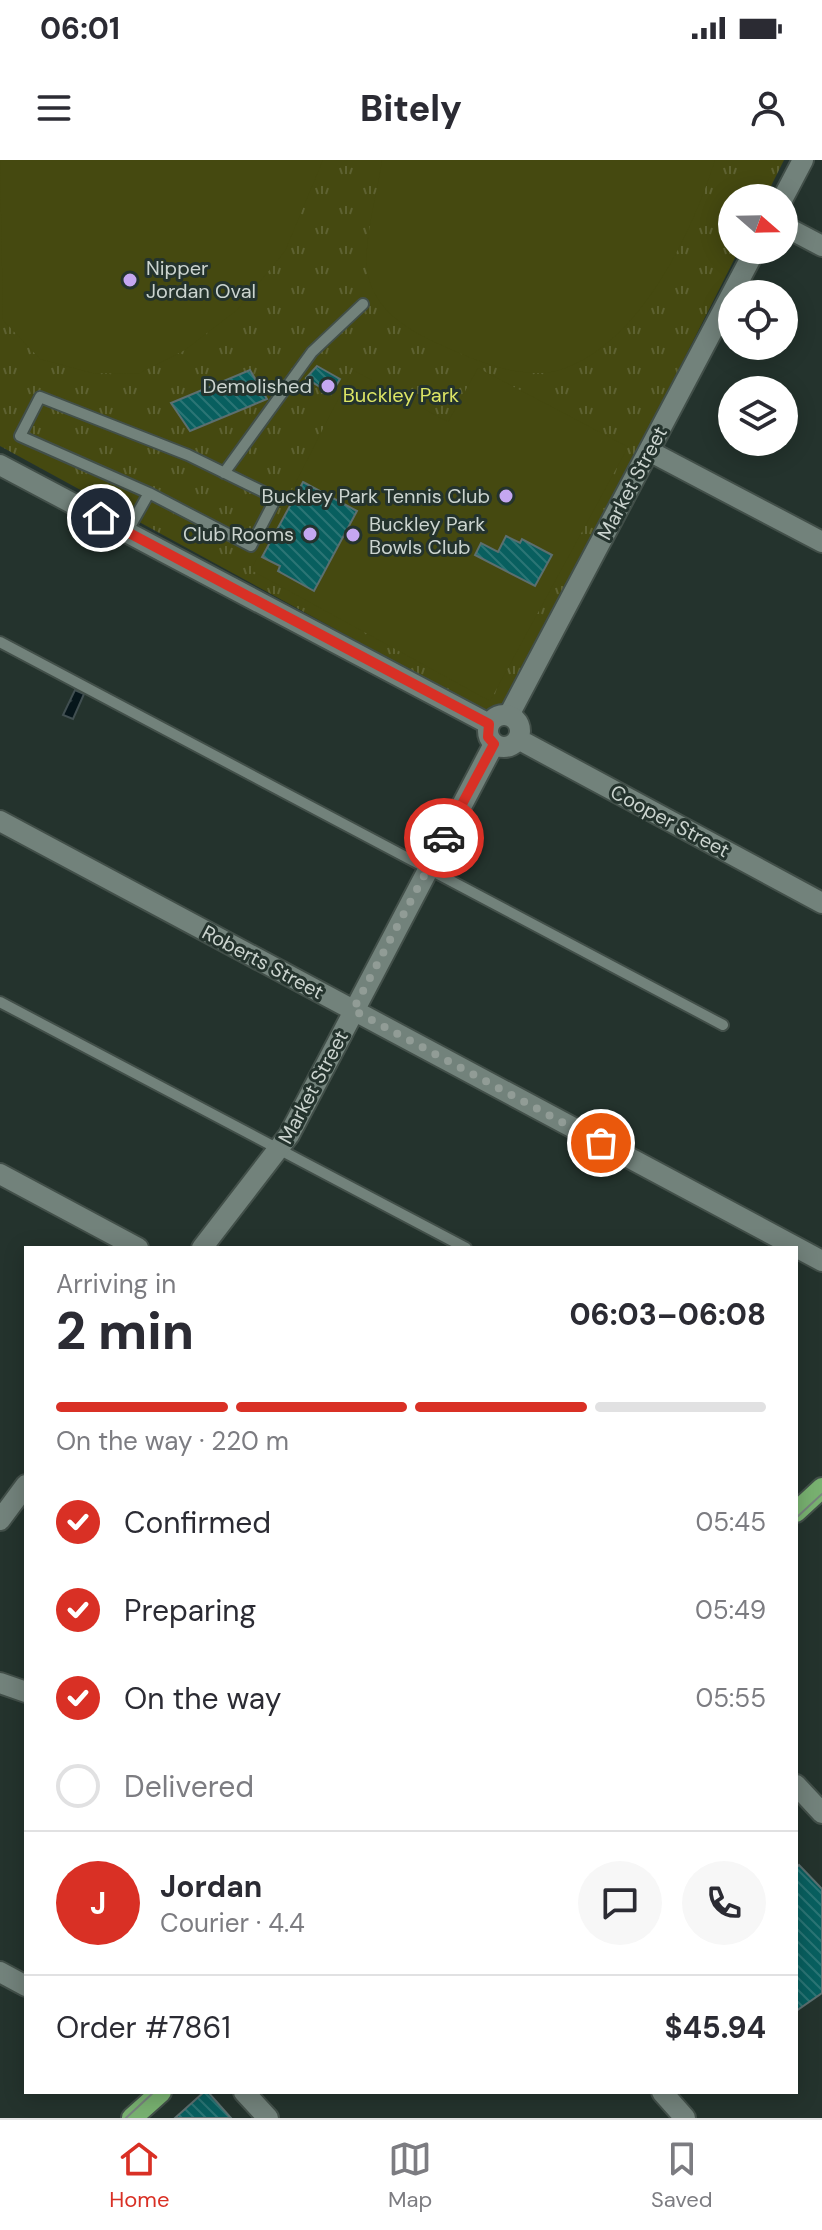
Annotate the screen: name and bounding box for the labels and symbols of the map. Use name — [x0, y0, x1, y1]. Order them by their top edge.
north arrow — [718, 184, 798, 264]
place label: Nipper Jordan Oval — [146, 255, 256, 304]
marker: Nipper Jordan Oval — [121, 271, 139, 289]
place label: Demolished — [203, 373, 312, 399]
marker: Demolished — [319, 377, 337, 395]
park label: Buckley Park — [343, 382, 459, 408]
street label: Market Street — [591, 421, 673, 544]
place label: Buckley Park Tennis Club — [262, 483, 490, 509]
pin — [67, 484, 135, 552]
marker: Buckley Park Tennis Club — [497, 487, 515, 505]
place label: Buckley Park Bowls Club — [369, 511, 485, 560]
place label: Club Rooms — [183, 521, 294, 547]
marker: Club Rooms — [301, 525, 319, 543]
marker: Buckley Park Bowls Club — [344, 526, 362, 544]
street label: Cooper Street — [606, 779, 734, 863]
courier — [404, 798, 484, 878]
street label: Roberts Street — [198, 919, 329, 1005]
street label: Market Street — [272, 1025, 354, 1148]
pin — [567, 1109, 635, 1177]

